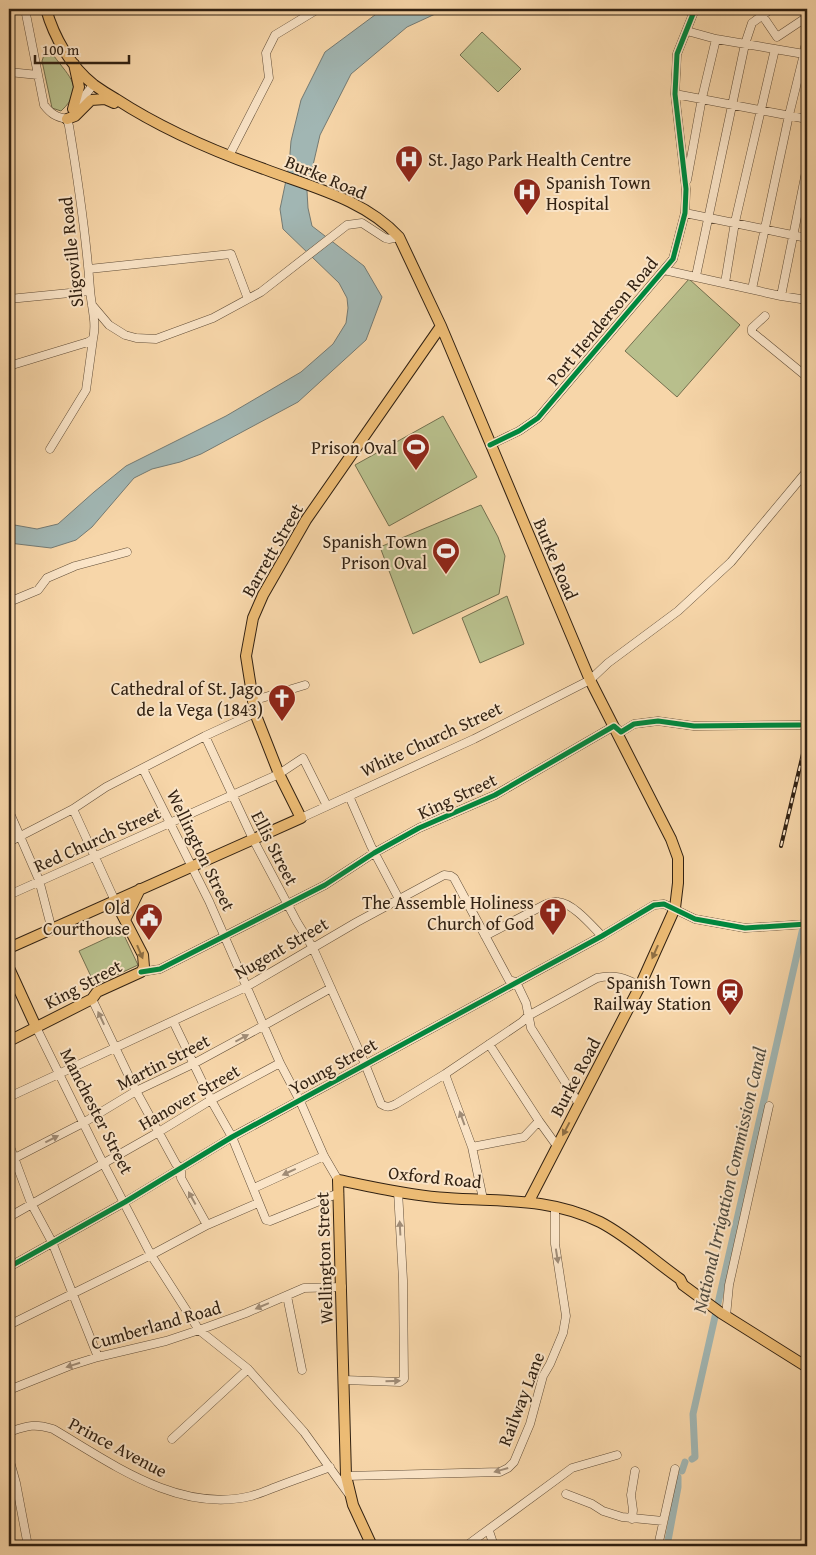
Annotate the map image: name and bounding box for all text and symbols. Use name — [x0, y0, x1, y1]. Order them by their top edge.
scale bar — [35, 32, 129, 64]
text: 100 m — [42, 39, 80, 60]
hospital icon: St. Jago Park Health Centre — [394, 144, 424, 183]
place label: St. Jago Park Health Centre — [428, 146, 631, 173]
street label: Burke Road — [281, 148, 371, 206]
place label: Spanish Town Hospital — [546, 169, 651, 217]
hospital icon: Spanish Town Hospital — [512, 177, 542, 216]
street label: Sligoville Road — [52, 195, 90, 309]
street label: Port Henderson Road — [540, 251, 664, 391]
sports icon: Prison Oval — [401, 432, 431, 471]
place label: Prison Oval — [311, 434, 397, 461]
street label: Barrett Street — [234, 498, 310, 602]
street label: Burke Road — [527, 514, 585, 604]
place label: Spanish Town Prison Oval — [322, 528, 427, 576]
sports icon: Spanish Town Prison Oval — [431, 536, 461, 575]
place label: Cathedral of St. Jago de la Vega (1843) — [111, 675, 263, 723]
church icon: Cathedral of St. Jago de la Vega (1843) — [267, 683, 297, 722]
street label: White Church Street — [356, 694, 507, 784]
street label: King Street — [413, 766, 501, 826]
street label: Wellington Street — [160, 785, 242, 916]
street label: Red Church Street — [29, 799, 165, 879]
street label: Ellis Street — [245, 806, 306, 891]
place label: The Assemble Holiness Church of God — [362, 889, 534, 937]
place label: Old Courthouse — [43, 894, 130, 942]
church icon: The Assemble Holiness Church of God — [538, 897, 568, 936]
public building icon: Old Courthouse — [134, 902, 164, 941]
street label: Nugent Street — [229, 910, 334, 986]
one-way arrow — [137, 945, 145, 959]
one-way arrow — [650, 945, 658, 959]
street label: King Street — [39, 952, 127, 1016]
place label: Spanish Town Railway Station — [594, 969, 711, 1017]
station icon: Spanish Town Railway Station — [715, 977, 745, 1016]
one-way arrow — [97, 1011, 105, 1025]
street label: Martin Street — [112, 1027, 215, 1097]
street label: Young Street — [284, 1030, 383, 1101]
street label: Burke Road — [543, 1032, 607, 1121]
one-way arrow — [235, 1033, 248, 1042]
street label: Manchester Street — [54, 1043, 141, 1179]
water label: National Irrigation Commission Canal — [685, 1044, 773, 1317]
street label: Hanover Street — [133, 1057, 245, 1137]
one-way arrow — [458, 1111, 465, 1126]
one-way arrow — [562, 1121, 570, 1136]
one-way arrow — [45, 1135, 59, 1143]
street label: Oxford Road — [387, 1159, 483, 1195]
one-way arrow — [282, 1168, 296, 1176]
one-way arrow — [188, 1190, 196, 1205]
street label: Wellington Street — [308, 1191, 340, 1325]
one-way arrow — [396, 1220, 404, 1236]
one-way arrow — [553, 1248, 561, 1264]
street label: Cumberland Road — [88, 1293, 225, 1356]
one-way arrow — [255, 1303, 269, 1311]
street label: Railway Lane — [491, 1348, 551, 1450]
one-way arrow — [66, 1362, 81, 1369]
one-way arrow — [385, 1377, 401, 1385]
street label: Prince Avenue — [64, 1410, 172, 1484]
one-way arrow — [493, 1466, 509, 1474]

